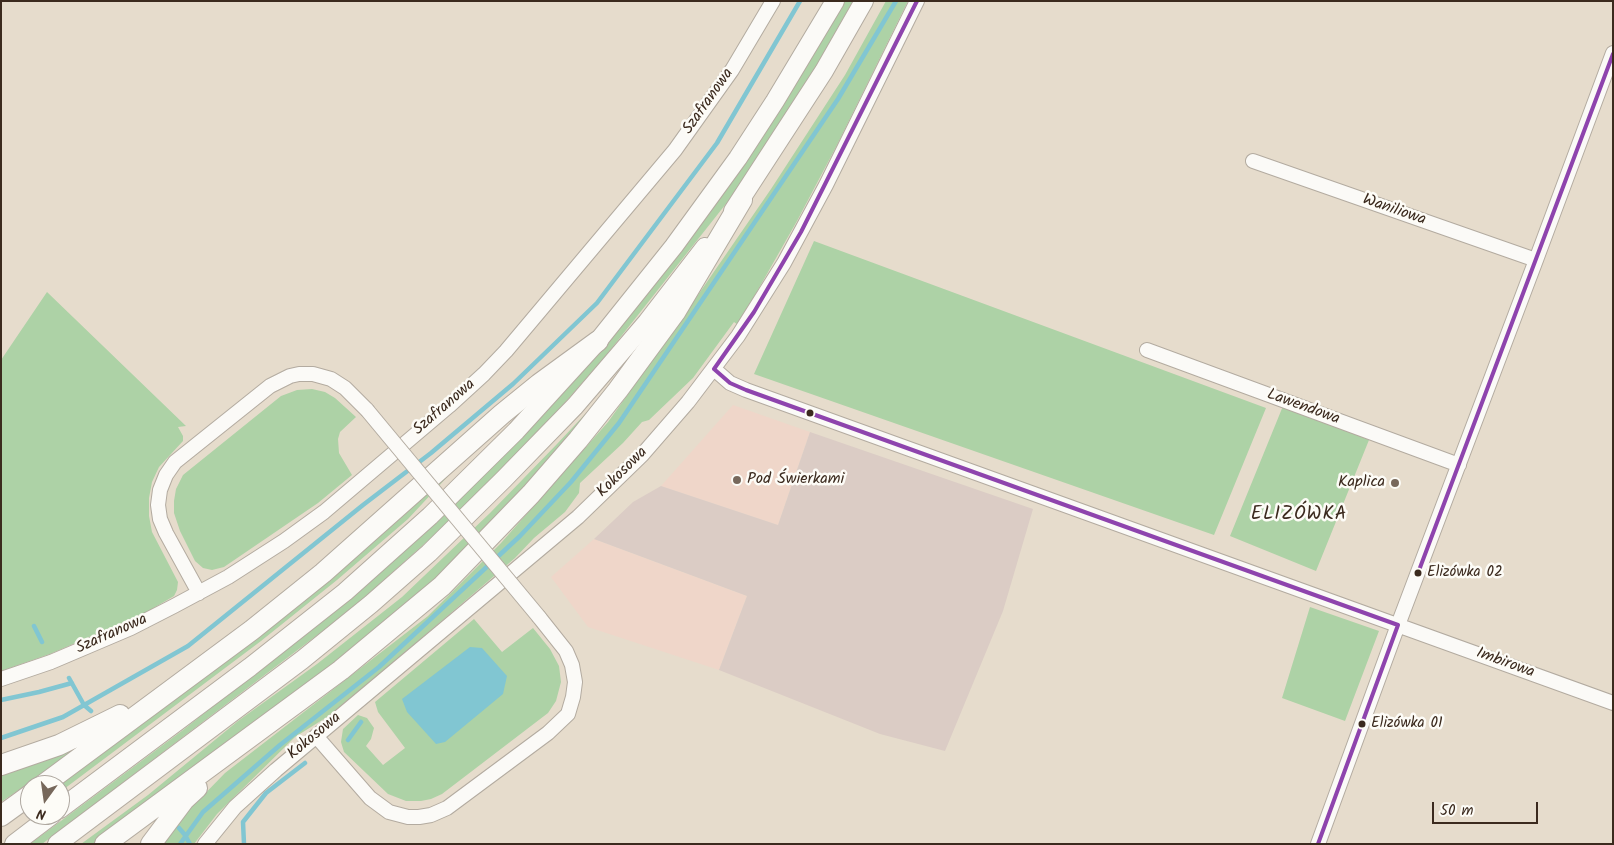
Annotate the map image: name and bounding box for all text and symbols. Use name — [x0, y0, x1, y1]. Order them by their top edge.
street label: Szafranowa — [679, 65, 739, 139]
street label: Waniliowa — [1360, 191, 1428, 231]
street label: Szafranowa — [410, 376, 480, 440]
street label: Lawendowa — [1264, 386, 1342, 430]
unlabelled marker — [805, 408, 815, 418]
street label: Kokosowa — [594, 444, 652, 502]
place label: Pod Świerkami — [747, 470, 844, 490]
place label: Kaplica — [1338, 473, 1385, 493]
marker: Pod Świerkami — [731, 474, 743, 486]
marker: Kaplica — [1389, 477, 1401, 489]
district label: ELIZÓWKA — [1250, 505, 1348, 527]
place label: Elizówka 02 — [1427, 564, 1503, 582]
marker: Elizówka 02 — [1413, 568, 1423, 578]
street label: Szafranowa — [73, 611, 151, 659]
street label: Imbirowa — [1473, 645, 1537, 683]
street label: Kokosowa — [284, 709, 346, 765]
place label: Elizówka 01 — [1371, 715, 1443, 733]
marker: Elizówka 01 — [1357, 719, 1367, 729]
north arrow — [20, 775, 70, 825]
scale bar — [1434, 792, 1540, 824]
text: 50 m — [1440, 799, 1474, 823]
text: N — [35, 802, 49, 825]

